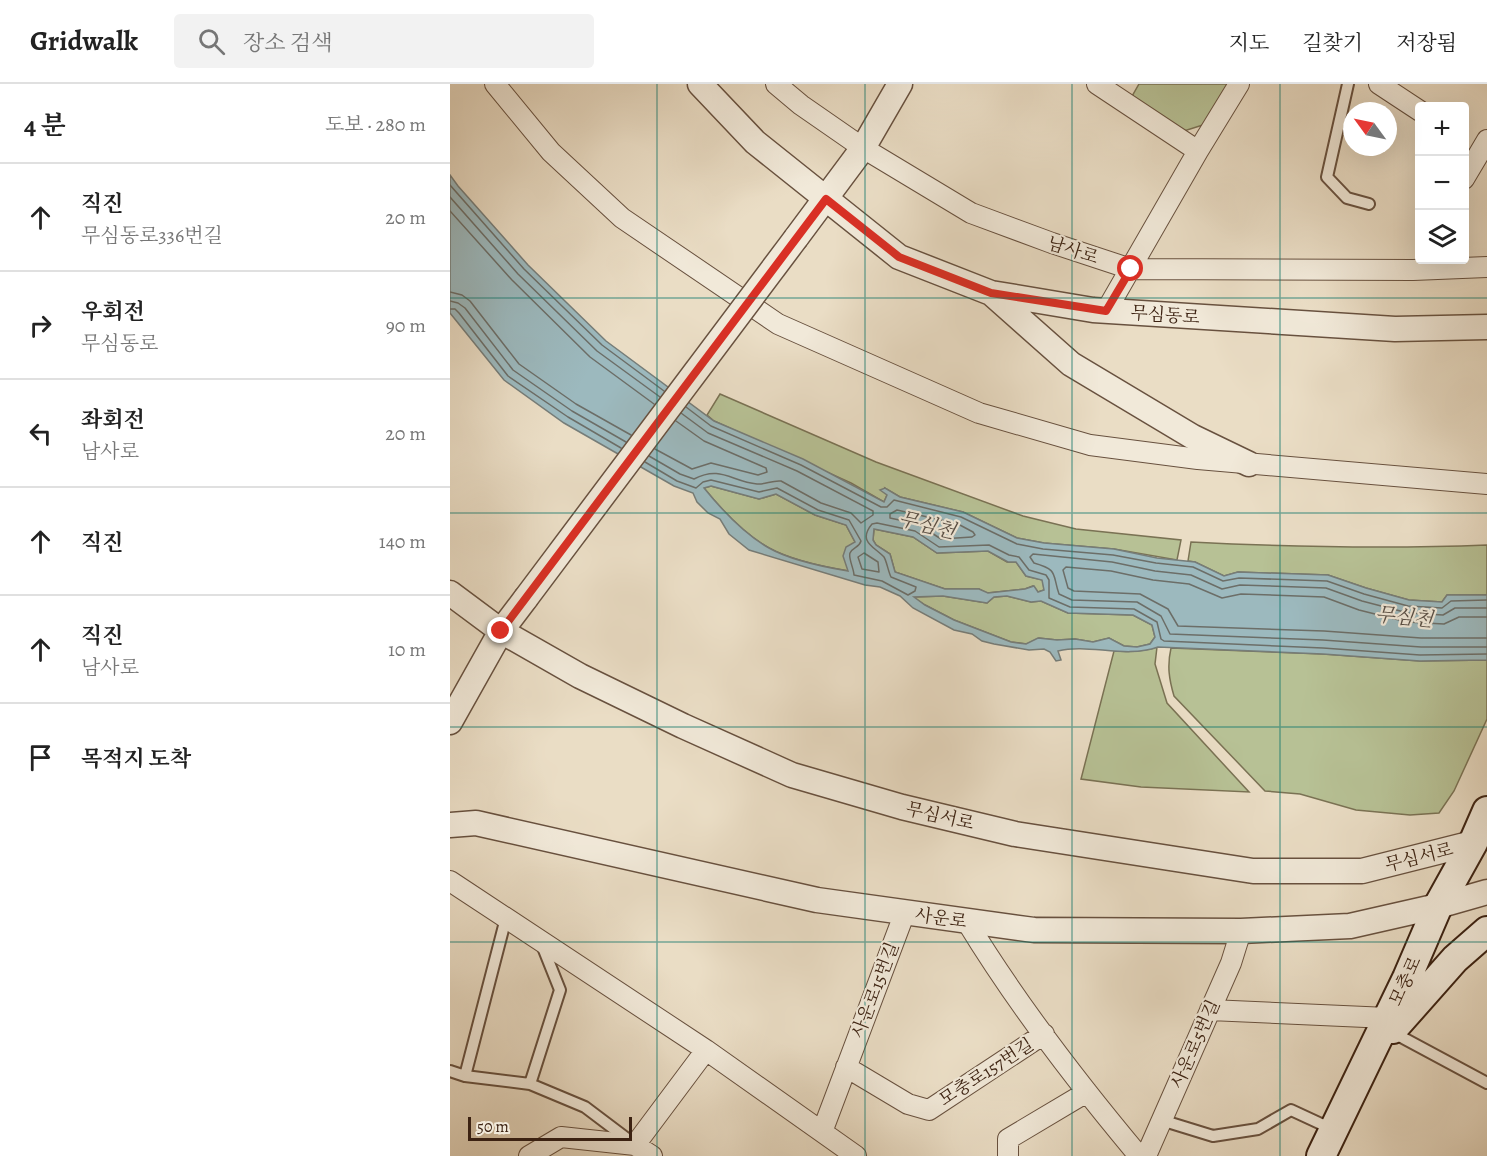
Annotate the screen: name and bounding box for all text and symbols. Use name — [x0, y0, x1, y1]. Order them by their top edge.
search box — [174, 14, 594, 68]
text: Gridwalk — [30, 22, 138, 60]
icon: search — [195, 25, 228, 58]
text: 장소 검색 — [243, 28, 332, 58]
text: 지도 — [1229, 29, 1269, 57]
text: 길찾기 — [1302, 29, 1363, 57]
text: 저장됨 — [1396, 29, 1457, 57]
north arrow — [1343, 102, 1397, 156]
map controls — [1415, 102, 1469, 264]
button: + — [1415, 102, 1469, 156]
text: 4 분 — [24, 108, 66, 143]
text: 도보 · 280 m — [325, 111, 426, 138]
button: − — [1415, 156, 1469, 210]
text: 직진 — [81, 189, 124, 219]
icon: ahead — [24, 201, 57, 234]
text: 20 m — [385, 204, 426, 231]
button: layers — [1415, 210, 1469, 264]
text: 무심동로336번길 — [81, 222, 223, 249]
street label: 남사로 — [1044, 231, 1102, 269]
route start — [1117, 255, 1143, 281]
text: 우회전 — [81, 297, 145, 327]
street label: 무심동로 — [1129, 301, 1201, 329]
icon: right — [24, 309, 57, 342]
text: 90 m — [386, 312, 426, 339]
text: 무심동로 — [81, 330, 158, 357]
text: 좌회전 — [81, 405, 145, 435]
icon: left — [24, 417, 57, 450]
text: 20 m — [385, 420, 426, 447]
text: 남사로 — [81, 438, 139, 465]
water label: 무심천 — [896, 505, 960, 546]
icon: ahead — [24, 525, 57, 558]
text: 직진 — [81, 528, 124, 558]
text: 140 m — [379, 528, 426, 555]
water label: 무심천 — [1374, 601, 1436, 634]
route end — [487, 617, 513, 643]
text: 직진 — [81, 621, 124, 651]
icon: ahead — [24, 633, 57, 666]
text: 10 m — [388, 636, 426, 663]
text: 남사로 — [81, 654, 139, 681]
icon: arrive — [24, 741, 57, 774]
text: 목적지 도착 — [81, 744, 191, 774]
street label: 무심서로 — [903, 796, 977, 836]
street label: 무심서로 — [1382, 837, 1456, 877]
street label: 사운로 — [913, 902, 969, 934]
street label: 사운로15번길 — [846, 939, 904, 1041]
street label: 모충로 — [1383, 952, 1427, 1010]
street label: 사운로5번길 — [1165, 996, 1225, 1092]
street label: 모충로157번길 — [934, 1032, 1038, 1112]
scale bar — [468, 1114, 632, 1142]
text: 50 m — [477, 1116, 509, 1138]

